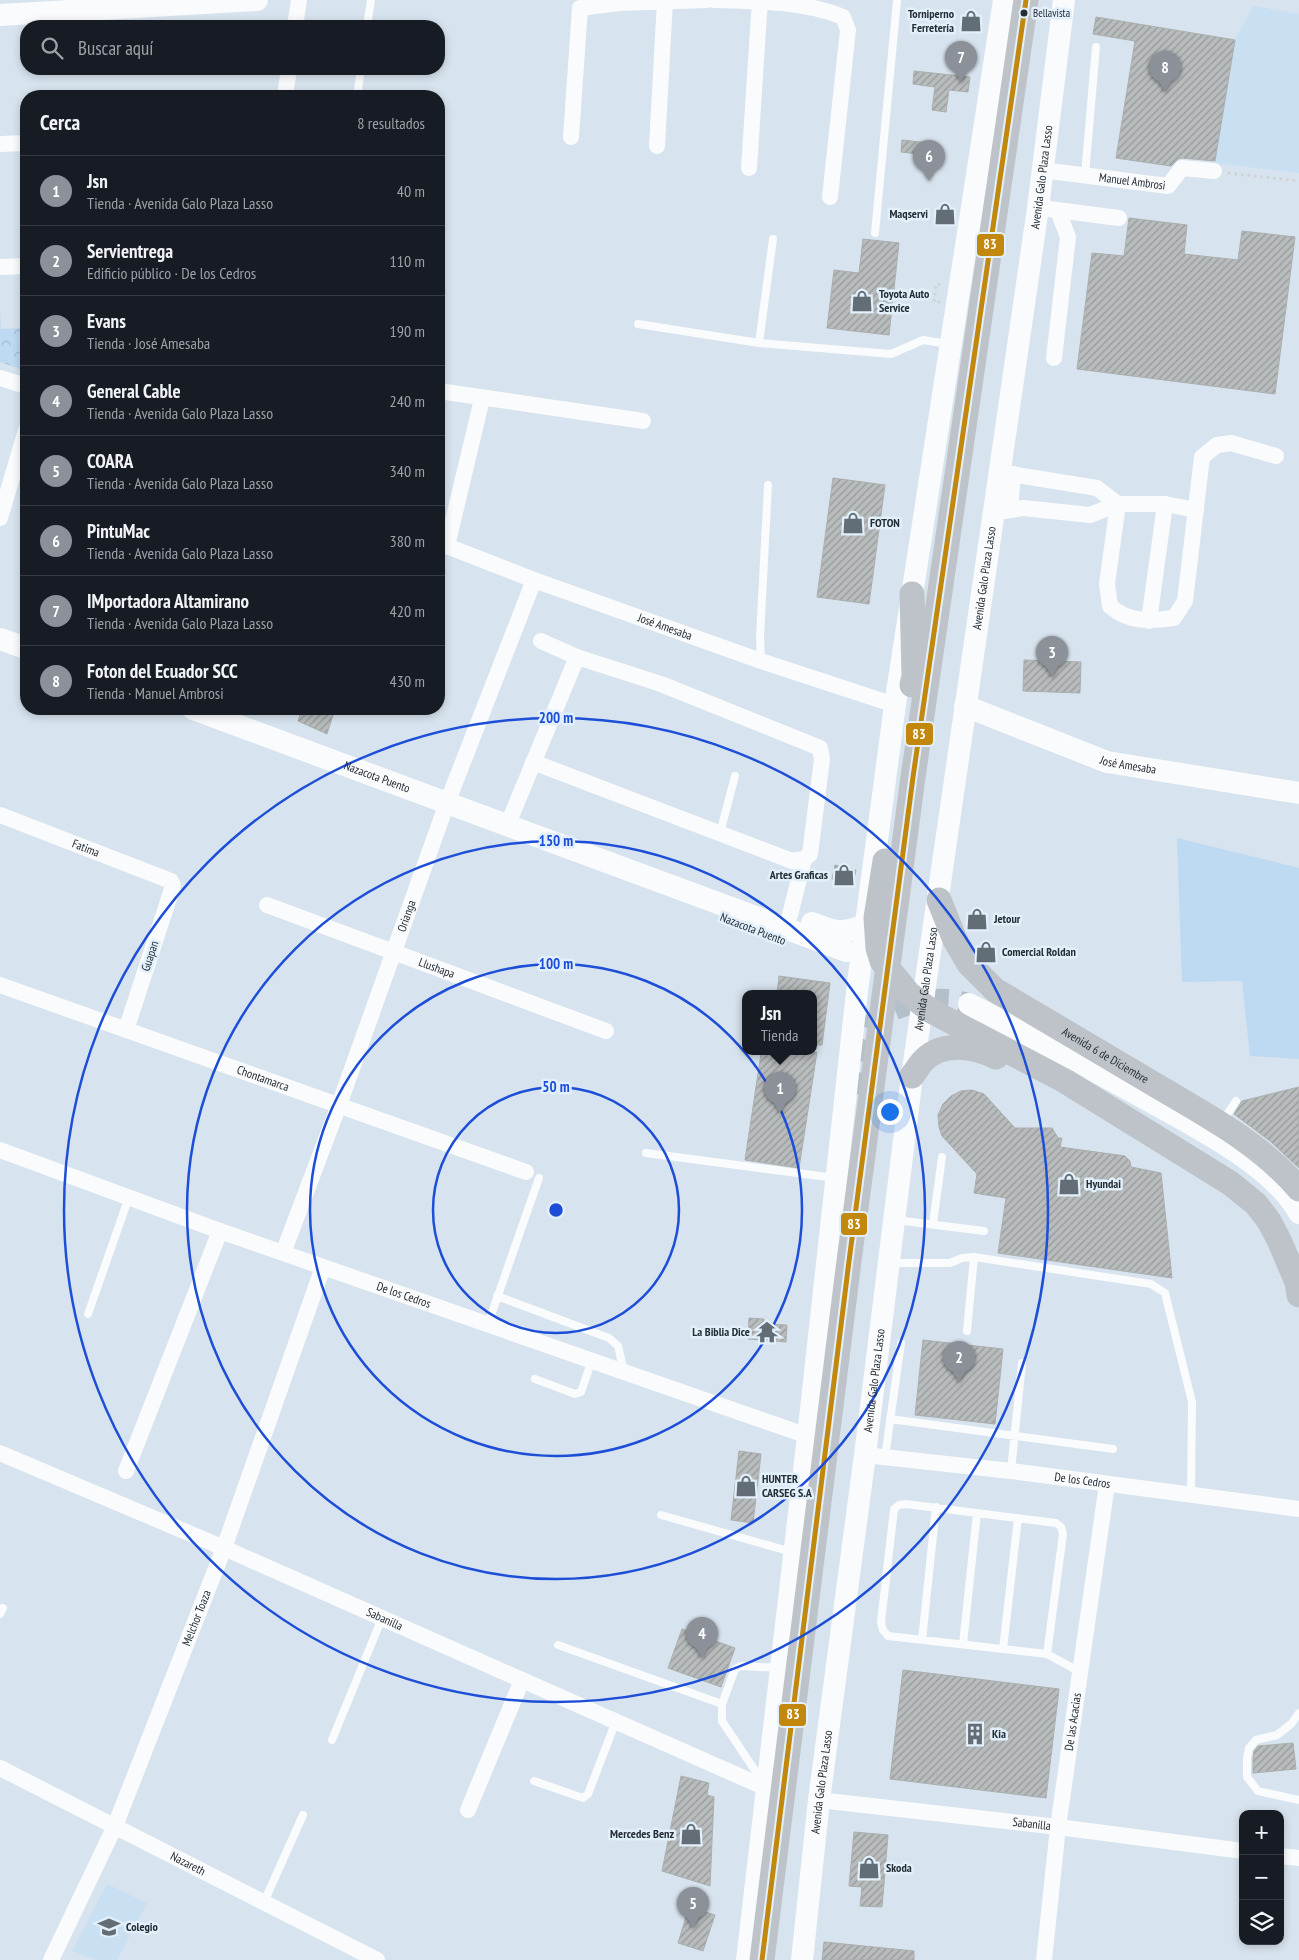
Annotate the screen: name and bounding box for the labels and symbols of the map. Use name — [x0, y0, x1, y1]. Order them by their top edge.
place label: Torniperno Ferretería — [908, 6, 955, 35]
place label: Bellavista — [1033, 6, 1070, 20]
shop icon: Torniperno Ferretería — [958, 8, 984, 34]
marker: Bellavista — [1019, 8, 1029, 18]
pin: 7 — [945, 41, 977, 82]
pin: 8 — [1149, 51, 1181, 92]
street label: Avenida Galo Plaza Lasso — [1027, 124, 1055, 230]
pin: 6 — [913, 140, 945, 181]
street label: Manuel Ambrosi — [1098, 169, 1166, 193]
shop icon: Maqservi — [932, 201, 958, 227]
place label: Maqservi — [889, 206, 928, 221]
line badge: 83 — [976, 233, 1005, 257]
text: 83 — [983, 235, 997, 253]
place label: Toyota Auto Service — [879, 286, 930, 315]
shop icon: Toyota Auto Service — [849, 288, 875, 314]
shop icon: FOTON — [840, 510, 866, 536]
place label: FOTON — [870, 515, 900, 530]
street label: Avenida Galo Plaza Lasso — [969, 525, 999, 631]
street label: José Amesaba — [635, 609, 695, 643]
pin: 3 — [1036, 636, 1068, 677]
text: 200 m — [539, 708, 573, 727]
line badge: 83 — [905, 722, 934, 746]
text: 83 — [912, 725, 926, 743]
street label: José Amesaba — [1097, 752, 1158, 777]
street label: Nazacota Puento — [342, 757, 412, 796]
text: 150 m — [539, 831, 573, 850]
street label: Fatima — [70, 836, 102, 860]
shop icon: Artes Graficas — [831, 862, 857, 888]
place label: Artes Graficas — [769, 867, 828, 882]
street label: Orianga — [394, 898, 419, 934]
shop icon: Jetour — [964, 906, 990, 932]
street label: Nazacota Puento — [718, 909, 788, 948]
place label: Jetour — [993, 911, 1021, 926]
street label: Avenida Galo Plaza Lasso — [911, 926, 941, 1031]
street label: Guapan — [138, 939, 161, 973]
shop icon: Comercial Roldan — [973, 939, 999, 965]
place label: Comercial Roldan — [1002, 944, 1076, 959]
street label: Llushapa — [417, 954, 457, 981]
text: 100 m — [539, 954, 573, 973]
street label: Avenida 6 de Diciembre — [1060, 1024, 1152, 1086]
street label: Chontamarca — [235, 1062, 291, 1094]
pin: 1 — [764, 1072, 796, 1113]
text: 50 m — [542, 1077, 570, 1096]
your location — [877, 1099, 903, 1125]
shop icon: Hyundai — [1056, 1171, 1082, 1197]
place label: Hyundai — [1086, 1176, 1121, 1191]
centre of rings — [547, 1201, 565, 1219]
line badge: 83 — [840, 1212, 868, 1236]
text: 83 — [847, 1215, 861, 1233]
street label: De los Cedros — [375, 1278, 433, 1311]
temple icon: La Biblia Dice — [754, 1319, 780, 1345]
place label: La Biblia Dice — [692, 1324, 750, 1339]
street label: Avenida Galo Plaza Lasso — [860, 1328, 888, 1433]
pin: 2 — [943, 1341, 975, 1382]
street label: De los Cedros — [1054, 1469, 1111, 1491]
place label: HUNTER CARSEG S.A — [762, 1471, 813, 1500]
shop icon: HUNTER CARSEG S.A — [733, 1473, 759, 1499]
street label: Melchor Toaza — [178, 1587, 214, 1648]
street label: Sabanilla — [364, 1604, 406, 1633]
pin: 4 — [686, 1617, 718, 1658]
street label: De las Acacias — [1061, 1692, 1084, 1752]
line badge: 83 — [778, 1703, 807, 1727]
text: 83 — [786, 1705, 800, 1723]
building icon: Kia — [962, 1721, 988, 1747]
place label: Kia — [992, 1726, 1006, 1741]
street label: Avenida Galo Plaza Lasso — [807, 1729, 835, 1835]
street label: Sabanilla — [1012, 1814, 1052, 1833]
shop icon: Mercedes Benz — [678, 1821, 704, 1847]
place label: Mercedes Benz — [610, 1826, 674, 1841]
street label: Nazareth — [168, 1848, 208, 1878]
shop icon: Skoda — [856, 1855, 882, 1881]
place label: Skoda — [886, 1860, 912, 1875]
pin: 5 — [677, 1887, 709, 1928]
school or university icon: Colegio — [96, 1914, 122, 1940]
place label: Colegio — [126, 1919, 159, 1934]

